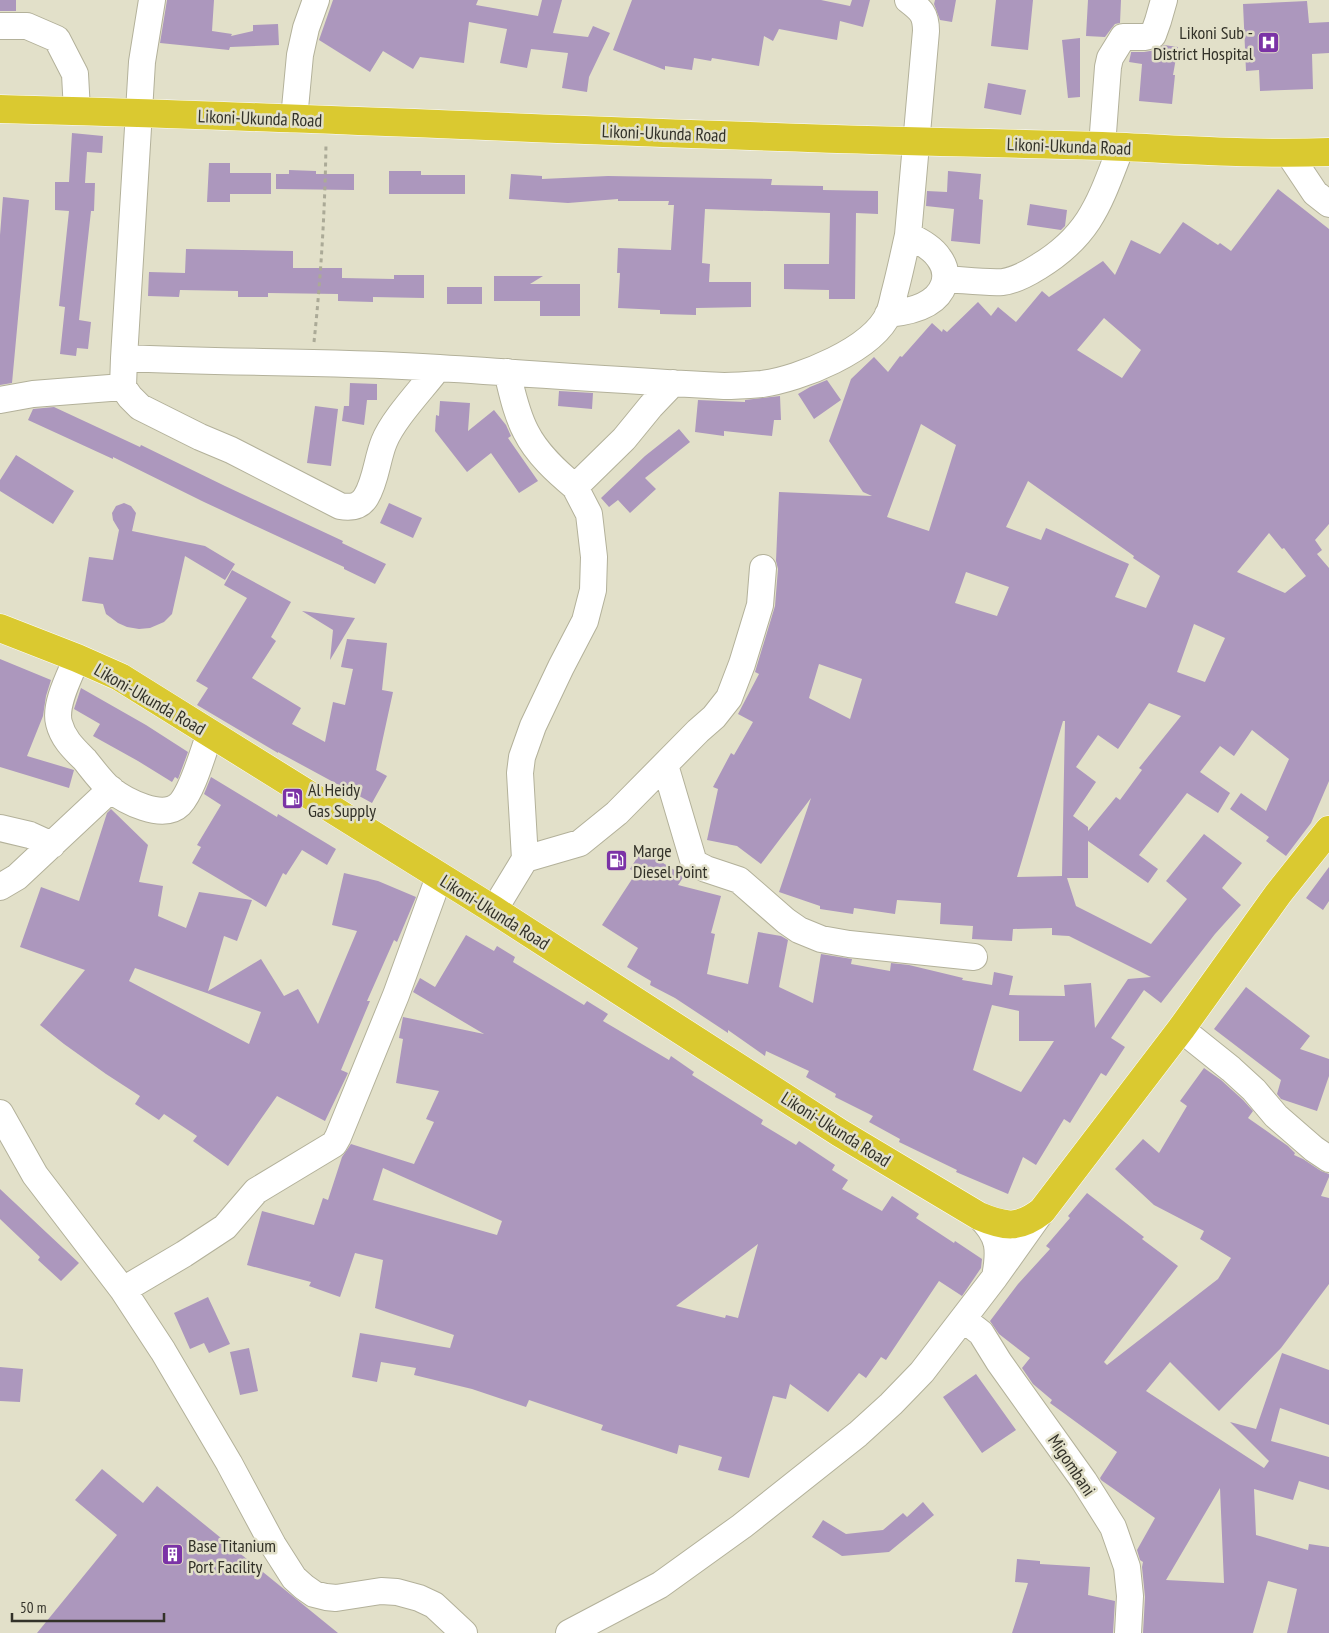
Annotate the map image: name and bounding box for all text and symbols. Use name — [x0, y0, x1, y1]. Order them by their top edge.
place label: Likoni Sub - District Hospital — [1153, 21, 1254, 65]
hospital icon: Likoni Sub - District Hospital — [1257, 30, 1281, 54]
street label: Likoni-Ukunda Road — [197, 104, 323, 132]
street label: Likoni-Ukunda Road — [601, 119, 727, 147]
street label: Likoni-Ukunda Road — [1006, 132, 1132, 160]
street label: Likoni-Ukunda Road — [90, 658, 210, 740]
place label: Al Heidy Gas Supply — [308, 778, 376, 822]
fuel station icon: Al Heidy Gas Supply — [280, 787, 304, 811]
place label: Marge Diesel Point — [633, 839, 707, 883]
fuel station icon: Marge Diesel Point — [605, 848, 629, 872]
street label: Likoni-Ukunda Road — [436, 869, 554, 955]
street label: Likoni-Ukunda Road — [777, 1086, 895, 1172]
street label: Migombani — [1043, 1430, 1101, 1500]
place label: Base Titanium Port Facility — [188, 1534, 276, 1578]
building icon: Base Titanium Port Facility — [160, 1543, 184, 1567]
scale bar — [12, 1590, 165, 1622]
text: 50 m — [20, 1598, 46, 1617]

